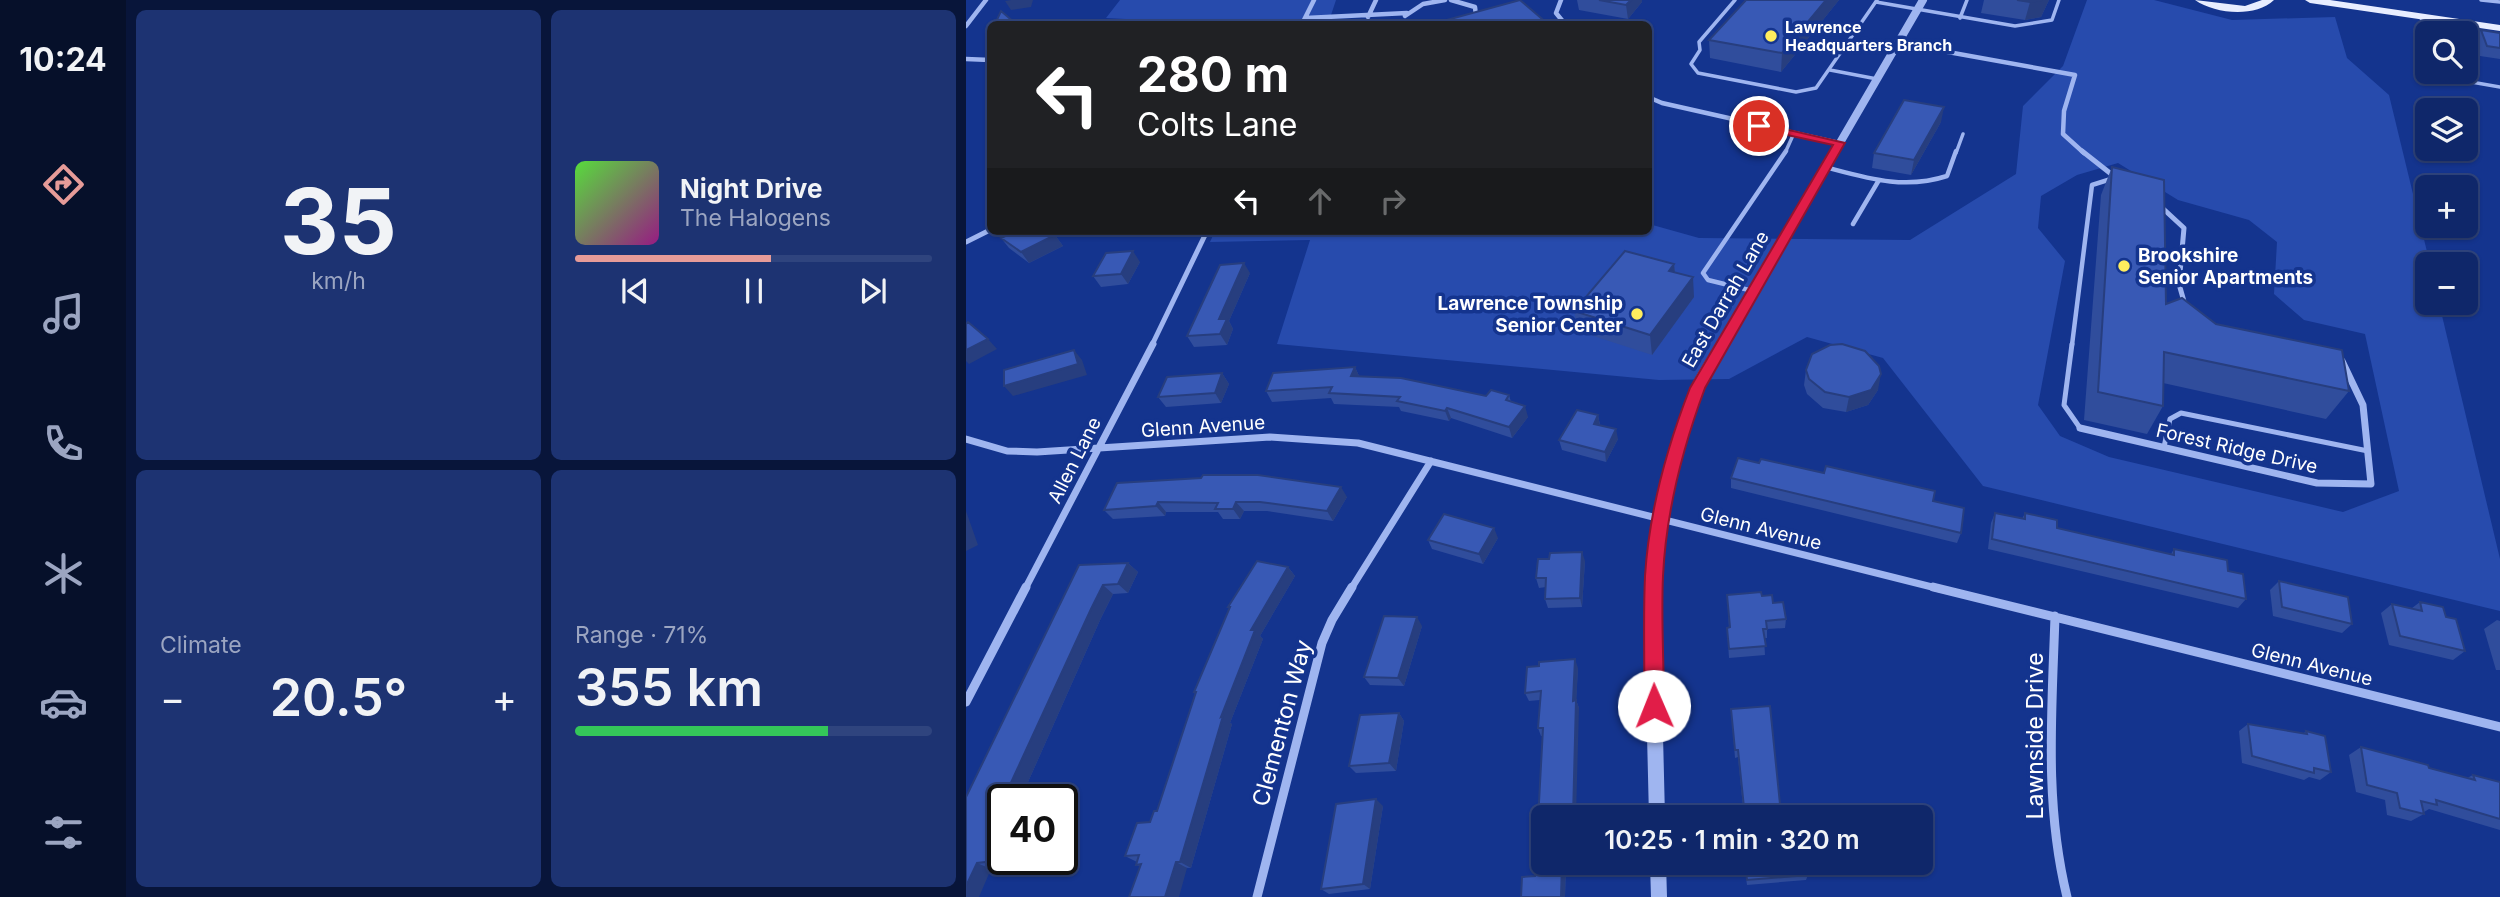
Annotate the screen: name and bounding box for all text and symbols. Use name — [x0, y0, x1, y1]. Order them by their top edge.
place label: Lawrence Headquarters Branch — [1785, 17, 1952, 55]
map controls — [2415, 21, 2478, 315]
button: search — [2415, 21, 2478, 84]
marker: Lawrence Headquarters Branch — [1763, 28, 1779, 44]
text: 10:24 — [19, 40, 107, 79]
text: 280 m — [1137, 45, 1289, 104]
icon: left — [1022, 49, 1113, 140]
pin — [1729, 96, 1789, 156]
button: layers — [2415, 98, 2478, 161]
text: Colts Lane — [1137, 105, 1297, 144]
icon: arrive — [1740, 107, 1778, 145]
icon: directions — [39, 160, 88, 209]
text: 35 — [280, 166, 397, 276]
text: Night Drive — [680, 173, 822, 204]
button: + — [2415, 175, 2478, 238]
icon: left — [1228, 182, 1266, 220]
icon: ahead — [1301, 182, 1339, 220]
icon: right — [1374, 182, 1412, 220]
text: The Halogens — [680, 204, 831, 232]
street label: East Darrah Lane — [1677, 227, 1774, 372]
place label: Brookshire Senior Apartments — [2138, 244, 2313, 289]
button: − — [2415, 252, 2478, 315]
marker: Brookshire Senior Apartments — [2116, 258, 2132, 274]
text: km/h — [311, 267, 366, 295]
icon: previous — [616, 272, 654, 310]
icon: pause — [735, 272, 773, 310]
icon: next — [854, 272, 892, 310]
icon: music — [39, 289, 88, 338]
place label: Lawrence Township Senior Center — [1437, 292, 1623, 337]
marker: Lawrence Township Senior Center — [1629, 306, 1645, 322]
street label: Glenn Avenue — [1140, 411, 1266, 442]
street label: Allen Lane — [1043, 413, 1106, 507]
icon: phone — [39, 419, 88, 468]
street label: Forest Ridge Drive — [2154, 419, 2320, 478]
street label: Glenn Avenue — [1698, 502, 1824, 555]
icon: climate — [39, 549, 88, 598]
text: Range · 71% — [575, 621, 708, 649]
text: Climate — [160, 631, 242, 659]
street label: Clementon Way — [1246, 637, 1318, 809]
street label: Glenn Avenue — [2249, 638, 2375, 691]
street label: Lawnside Drive — [2021, 652, 2049, 820]
text: 355 km — [575, 656, 763, 719]
text: 20.5° — [270, 666, 407, 729]
position arrow — [1617, 669, 1691, 743]
text: − — [160, 675, 185, 721]
text: + — [492, 675, 517, 721]
icon: car — [39, 678, 88, 727]
speed limit sign: 40 — [987, 784, 1078, 875]
icon: filters — [39, 808, 88, 857]
text: 10:25 · 1 min · 320 m — [1604, 824, 1860, 855]

